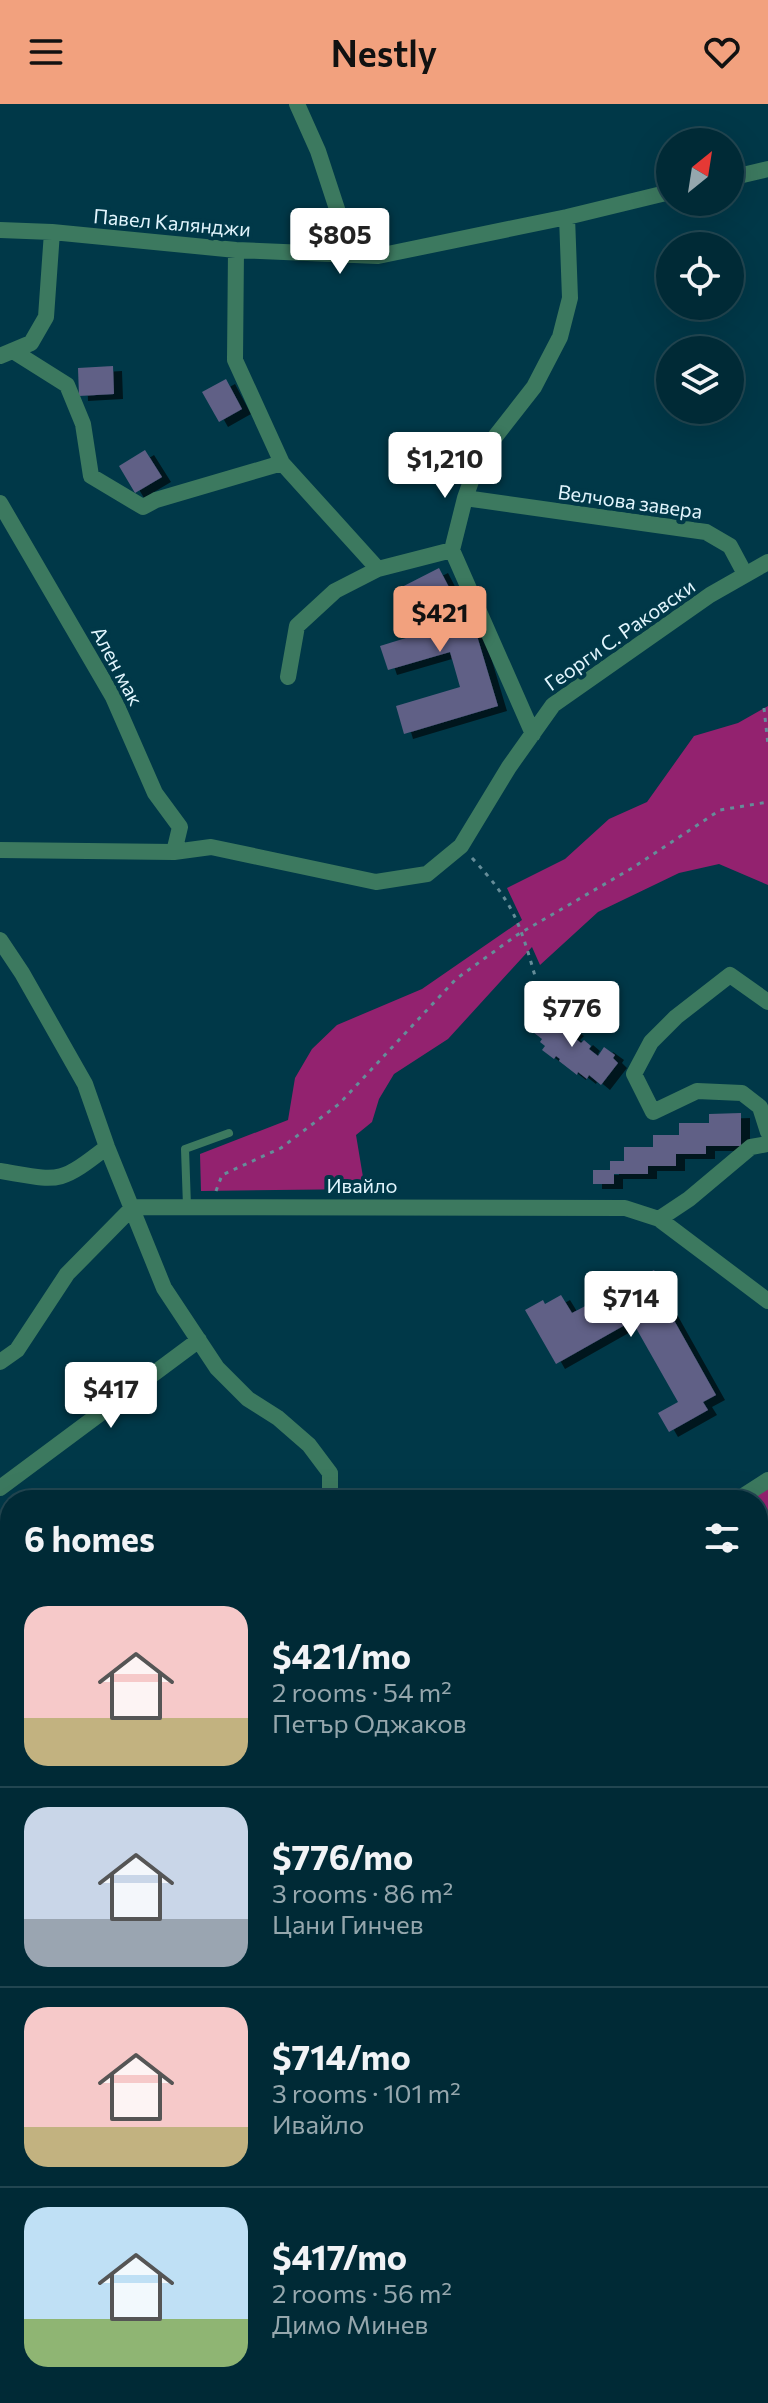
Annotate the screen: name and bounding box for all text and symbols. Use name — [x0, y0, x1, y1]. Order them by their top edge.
icon: menu — [24, 30, 68, 74]
text: Nestly — [331, 30, 437, 74]
icon: heart — [700, 30, 744, 74]
north arrow — [656, 128, 744, 216]
map controls — [656, 128, 744, 424]
street label: Павел Калянджи — [92, 203, 252, 241]
pin: $805 — [293, 208, 387, 276]
text: $805 — [308, 218, 372, 249]
button: locate — [656, 232, 744, 320]
button: layers — [656, 336, 744, 424]
pin: $1,210 — [380, 432, 510, 500]
text: $1,210 — [406, 442, 484, 473]
street label: Велчова завера — [556, 479, 704, 523]
street label: Георги С. Раковски — [540, 573, 699, 695]
pin: $421 — [393, 586, 487, 654]
text: $421 — [411, 596, 469, 627]
street label: Ален мак — [87, 622, 149, 710]
pin: $776 — [525, 981, 619, 1049]
text: $776 — [542, 991, 602, 1022]
street label: Ивайло — [326, 1173, 398, 1197]
pin: $714 — [584, 1271, 678, 1339]
text: $714 — [603, 1281, 659, 1312]
pin: $417 — [64, 1362, 158, 1430]
text: $417 — [83, 1372, 139, 1403]
icon: filters — [700, 1516, 744, 1560]
text: 6 homes — [24, 1517, 155, 1559]
text: $421/mo — [272, 1634, 411, 1676]
icon: home — [88, 1638, 184, 1734]
text: 2 rooms · 54 m² — [272, 1676, 452, 1707]
text: Петър Оджаков — [272, 1707, 467, 1738]
text: $776/mo — [272, 1835, 413, 1877]
icon: home — [88, 1839, 184, 1935]
text: 3 rooms · 86 m² — [272, 1877, 453, 1908]
text: Цани Гинчев — [272, 1908, 424, 1939]
text: $714/mo — [272, 2035, 411, 2077]
icon: home — [88, 2039, 184, 2135]
text: 3 rooms · 101 m² — [272, 2077, 461, 2108]
text: Ивайло — [272, 2108, 364, 2139]
text: $417/mo — [272, 2235, 407, 2277]
icon: home — [88, 2239, 184, 2335]
text: 2 rooms · 56 m² — [272, 2277, 452, 2308]
text: Димо Минев — [272, 2308, 428, 2339]

